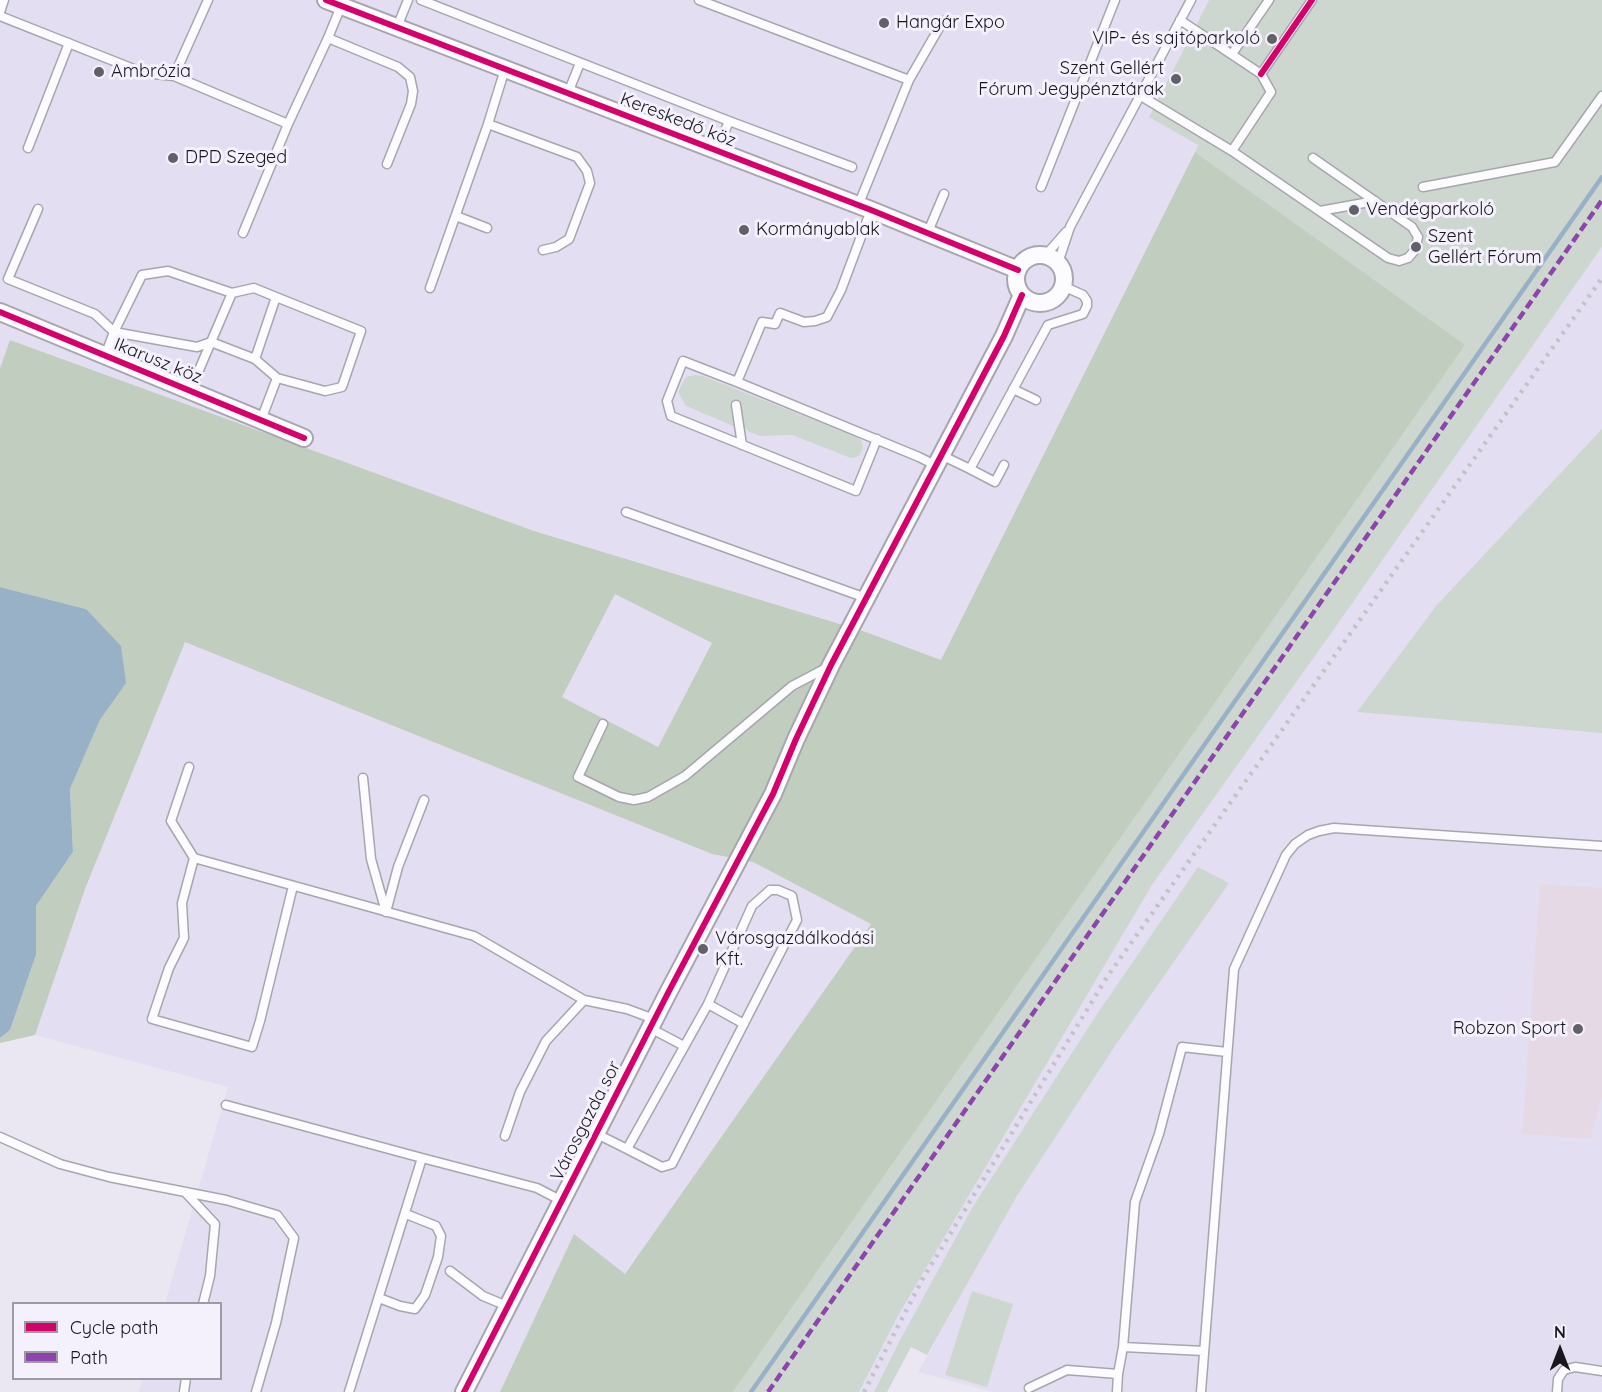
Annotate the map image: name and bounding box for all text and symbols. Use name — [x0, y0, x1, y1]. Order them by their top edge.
place label: Hangár Expo — [896, 12, 1005, 34]
marker: Hangár Expo — [877, 16, 891, 30]
place label: VIP- és sajtóparkoló — [1092, 28, 1260, 50]
marker: VIP- és sajtóparkoló — [1265, 32, 1279, 46]
place label: Szent Gellért Fórum Jegypénztárak — [978, 58, 1164, 100]
place label: Ambrózia — [111, 61, 191, 83]
marker: Ambrózia — [92, 65, 106, 79]
marker: Szent Gellért Fórum Jegypénztárak — [1169, 72, 1183, 86]
street label: Kereskedő köz — [617, 88, 739, 152]
place label: DPD Szeged — [185, 147, 287, 169]
marker: DPD Szeged — [166, 151, 180, 165]
place label: Vendégparkoló — [1366, 199, 1494, 221]
marker: Vendégparkoló — [1347, 203, 1361, 217]
place label: Kormányablak — [756, 219, 880, 241]
marker: Kormányablak — [737, 223, 751, 237]
place label: Szent Gellért Fórum — [1428, 226, 1542, 268]
marker: Szent Gellért Fórum — [1409, 240, 1423, 254]
street label: Ikarusz köz — [111, 334, 205, 388]
place label: Városgazdálkodási Kft. — [715, 928, 874, 970]
marker: Városgazdálkodási Kft. — [696, 942, 710, 956]
place label: Robzon Sport — [1453, 1018, 1566, 1040]
marker: Robzon Sport — [1571, 1022, 1585, 1036]
street label: Városgazda sor — [546, 1057, 626, 1185]
legend — [12, 1302, 222, 1380]
text: Cycle path — [70, 1316, 158, 1339]
north arrow — [1530, 1320, 1590, 1380]
text: N — [1554, 1322, 1566, 1342]
text: Path — [70, 1346, 108, 1369]

